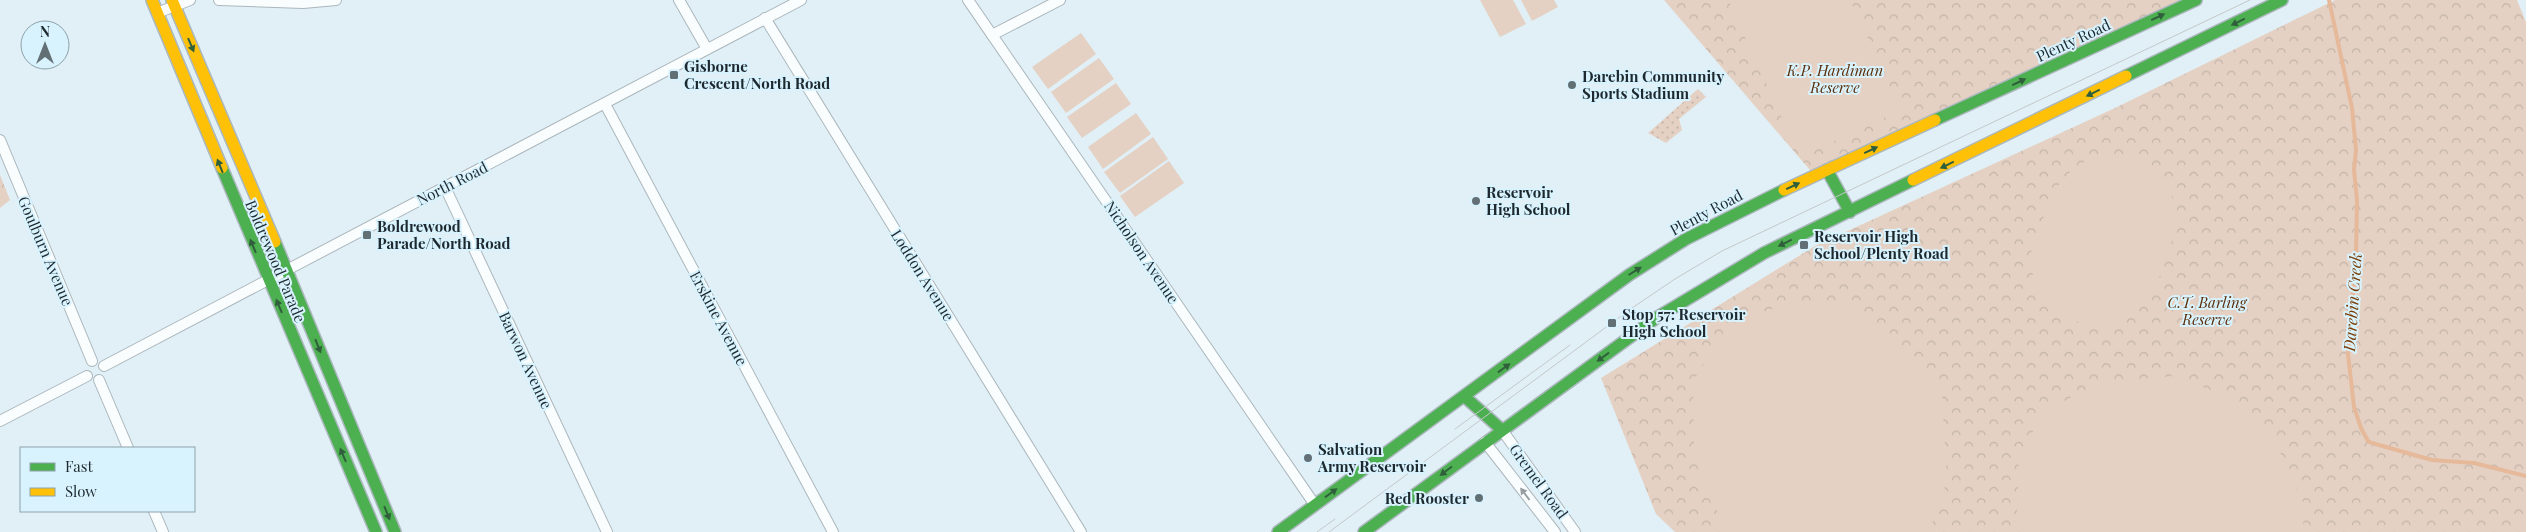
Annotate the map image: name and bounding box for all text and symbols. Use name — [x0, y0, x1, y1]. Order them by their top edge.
one-way arrow — [2151, 13, 2165, 21]
street label: Plenty Road — [2033, 14, 2114, 66]
one-way arrow — [2231, 18, 2245, 26]
north arrow — [20, 20, 70, 70]
text: N — [40, 22, 50, 41]
one-way arrow — [187, 38, 195, 52]
place label: Gisborne Crescent/North Road — [684, 56, 830, 93]
park label: K.P. Hardiman Reserve — [1786, 60, 1883, 97]
place label: Darebin Community Sports Stadium — [1582, 66, 1724, 103]
marker: Gisborne Crescent/North Road — [668, 69, 680, 81]
one-way arrow — [2012, 77, 2026, 85]
marker: Darebin Community Sports Stadium — [1566, 79, 1578, 91]
one-way arrow — [2086, 89, 2100, 97]
one-way arrow — [1864, 145, 1878, 153]
street label: North Road — [413, 156, 491, 209]
one-way arrow — [216, 159, 224, 173]
one-way arrow — [1940, 161, 1954, 169]
one-way arrow — [1786, 181, 1800, 189]
place label: Reservoir High School — [1486, 182, 1571, 219]
street label: Plenty Road — [1666, 184, 1746, 240]
street label: Goulburn Avenue — [14, 193, 78, 309]
marker: Reservoir High School — [1470, 195, 1482, 207]
street label: Boldrewood Parade — [241, 197, 311, 325]
street label: Nicholson Avenue — [1100, 197, 1184, 307]
place label: Boldrewood Parade/North Road — [377, 216, 511, 253]
street label: Loddon Avenue — [887, 225, 959, 325]
place label: Reservoir High School/Plenty Road — [1814, 226, 1949, 263]
marker: Boldrewood Parade/North Road — [361, 229, 373, 241]
one-way arrow — [249, 238, 257, 253]
one-way arrow — [1778, 239, 1792, 247]
marker: Reservoir High School/Plenty Road — [1798, 239, 1810, 251]
water label: Darebin Creek — [2338, 252, 2366, 353]
street label: Erskine Avenue — [686, 267, 752, 369]
one-way arrow — [1628, 267, 1641, 276]
park label: C.T. Barling Reserve — [2168, 292, 2248, 329]
one-way arrow — [274, 299, 282, 313]
place label: Stop 57: Reservoir High School — [1622, 304, 1745, 341]
street label: Barwon Avenue — [495, 308, 557, 412]
marker: Stop 57: Reservoir High School — [1606, 317, 1618, 329]
one-way arrow — [315, 339, 323, 353]
one-way arrow — [1596, 352, 1610, 362]
one-way arrow — [1497, 362, 1510, 373]
place label: Salvation Army Reservoir — [1317, 439, 1426, 476]
street label: Gremel Road — [1505, 440, 1573, 523]
legend — [20, 447, 195, 512]
one-way arrow — [339, 448, 347, 462]
marker: Salvation Army Reservoir — [1302, 452, 1314, 464]
text: Fast — [65, 456, 94, 476]
one-way arrow — [1440, 465, 1453, 476]
text: Slow — [65, 481, 97, 501]
one-way arrow — [1324, 488, 1338, 498]
place label: Red Rooster — [1385, 488, 1469, 508]
one-way arrow — [1519, 488, 1530, 501]
marker: Red Rooster — [1473, 492, 1485, 504]
one-way arrow — [384, 505, 391, 520]

